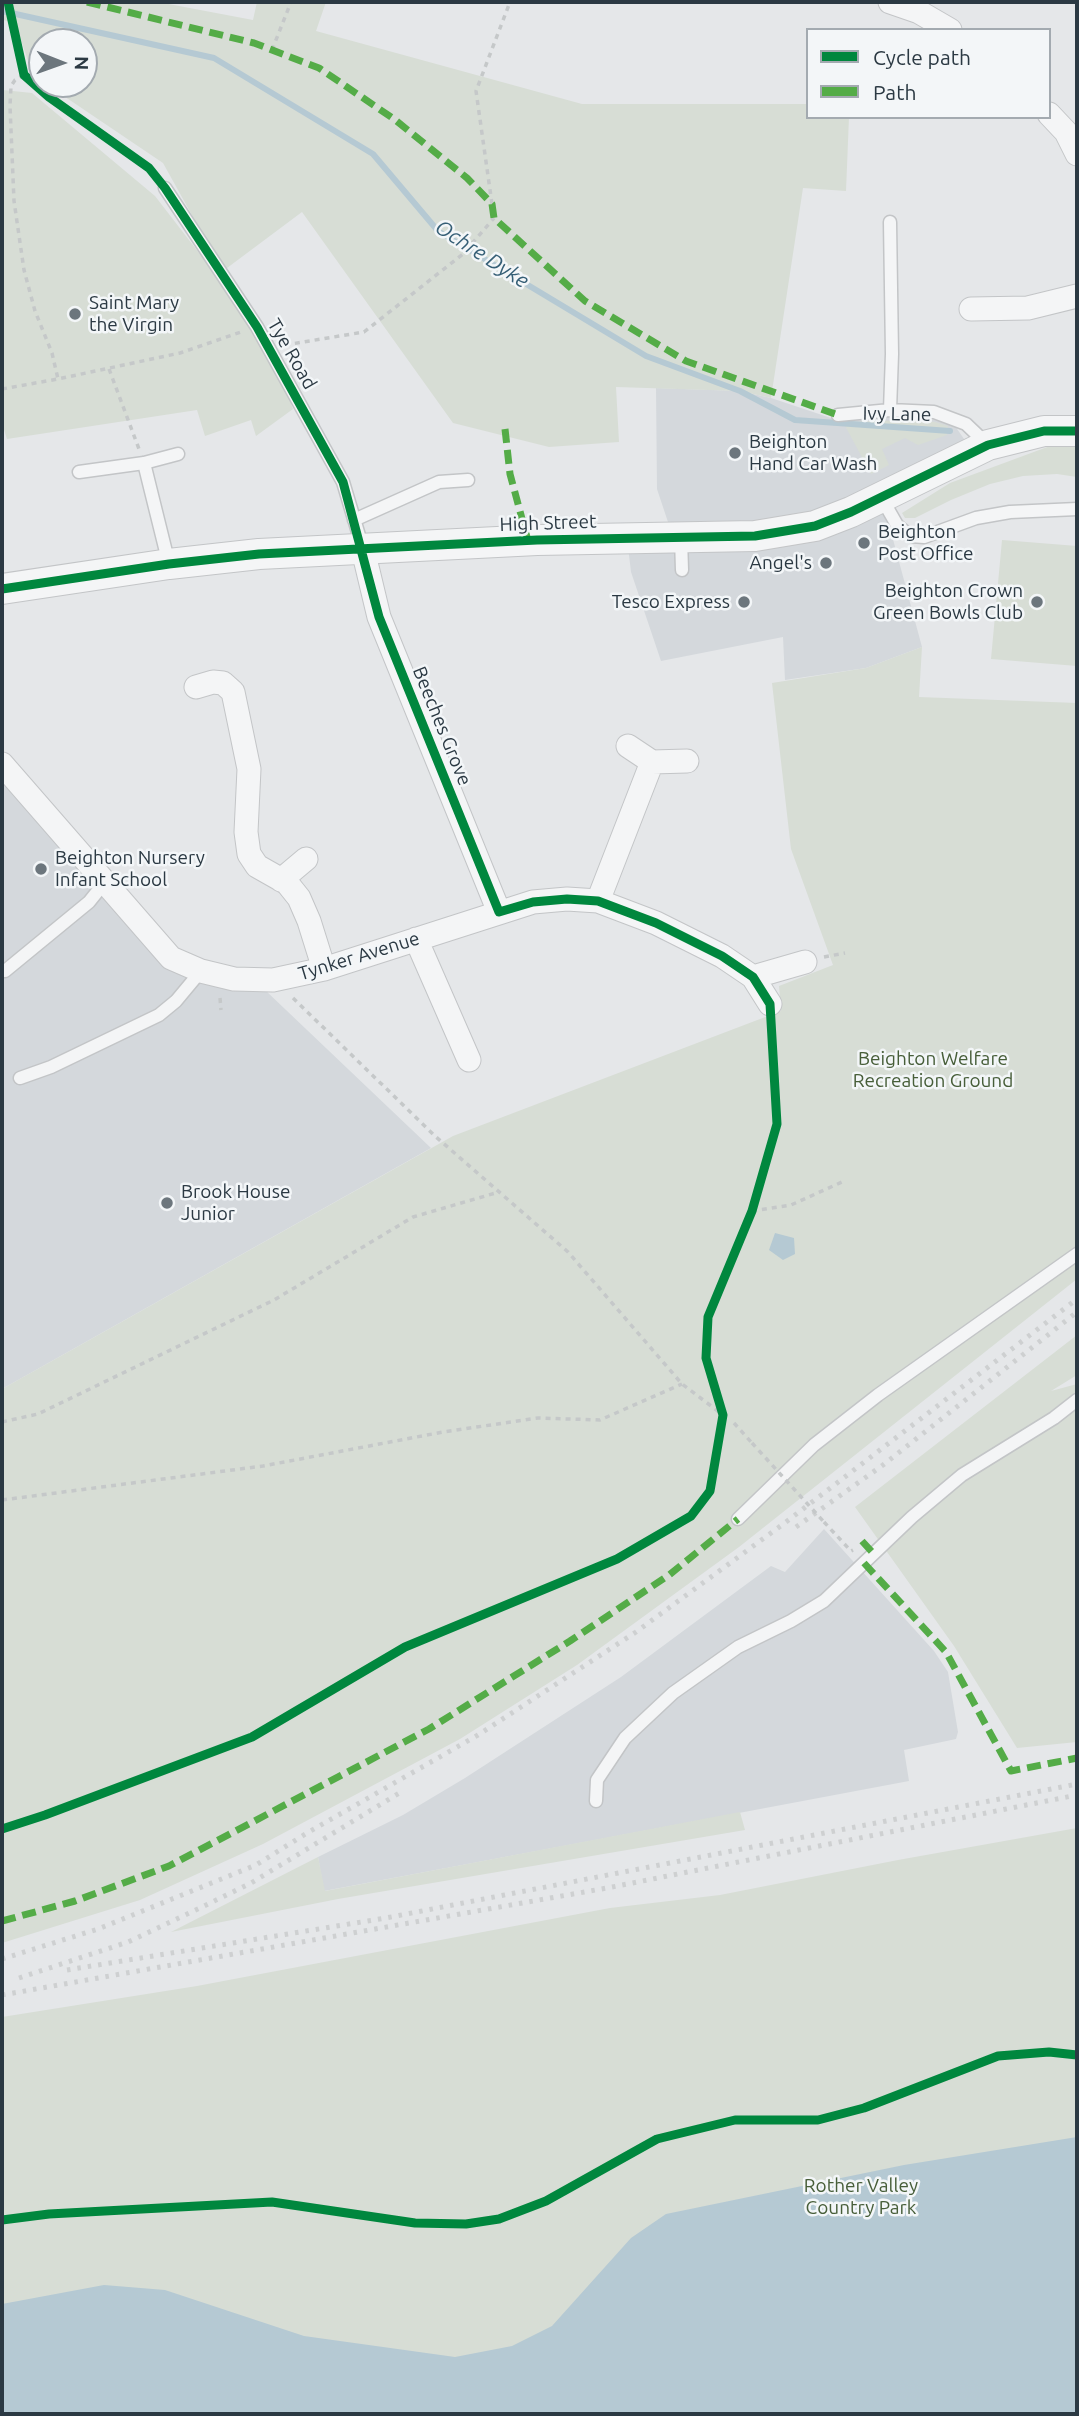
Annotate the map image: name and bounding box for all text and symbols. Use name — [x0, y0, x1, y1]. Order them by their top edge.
north arrow — [28, 28, 98, 98]
legend — [806, 28, 1051, 119]
text: Cycle path — [873, 45, 971, 69]
text: N — [71, 56, 93, 71]
text: Path — [873, 80, 916, 104]
water label: Ochre Dyke — [431, 214, 533, 294]
place label: Saint Mary the Virgin — [89, 292, 179, 336]
marker: Saint Mary the Virgin — [67, 306, 83, 322]
street label: Tye Road — [263, 315, 321, 393]
street label: Ivy Lane — [862, 402, 932, 426]
place label: Beighton Hand Car Wash — [749, 431, 877, 475]
marker: Beighton Hand Car Wash — [727, 445, 743, 461]
street label: High Street — [499, 510, 597, 536]
place label: Beighton Post Office — [878, 521, 973, 565]
marker: Beighton Post Office — [856, 535, 872, 551]
place label: Angel's — [750, 552, 812, 574]
marker: Angel's — [818, 555, 834, 571]
place label: Beighton Crown Green Bowls Club — [873, 580, 1023, 624]
place label: Tesco Express — [612, 591, 730, 613]
marker: Tesco Express — [736, 594, 752, 610]
marker: Beighton Crown Green Bowls Club — [1029, 594, 1045, 610]
street label: Beeches Grove — [408, 663, 476, 789]
place label: Beighton Nursery Infant School — [55, 847, 205, 891]
marker: Beighton Nursery Infant School — [33, 861, 49, 877]
street label: Tynker Avenue — [296, 927, 422, 985]
park label: Beighton Welfare Recreation Ground — [853, 1048, 1013, 1092]
place label: Brook House Junior — [181, 1181, 290, 1225]
marker: Brook House Junior — [159, 1195, 175, 1211]
park label: Rother Valley Country Park — [804, 2175, 918, 2219]

